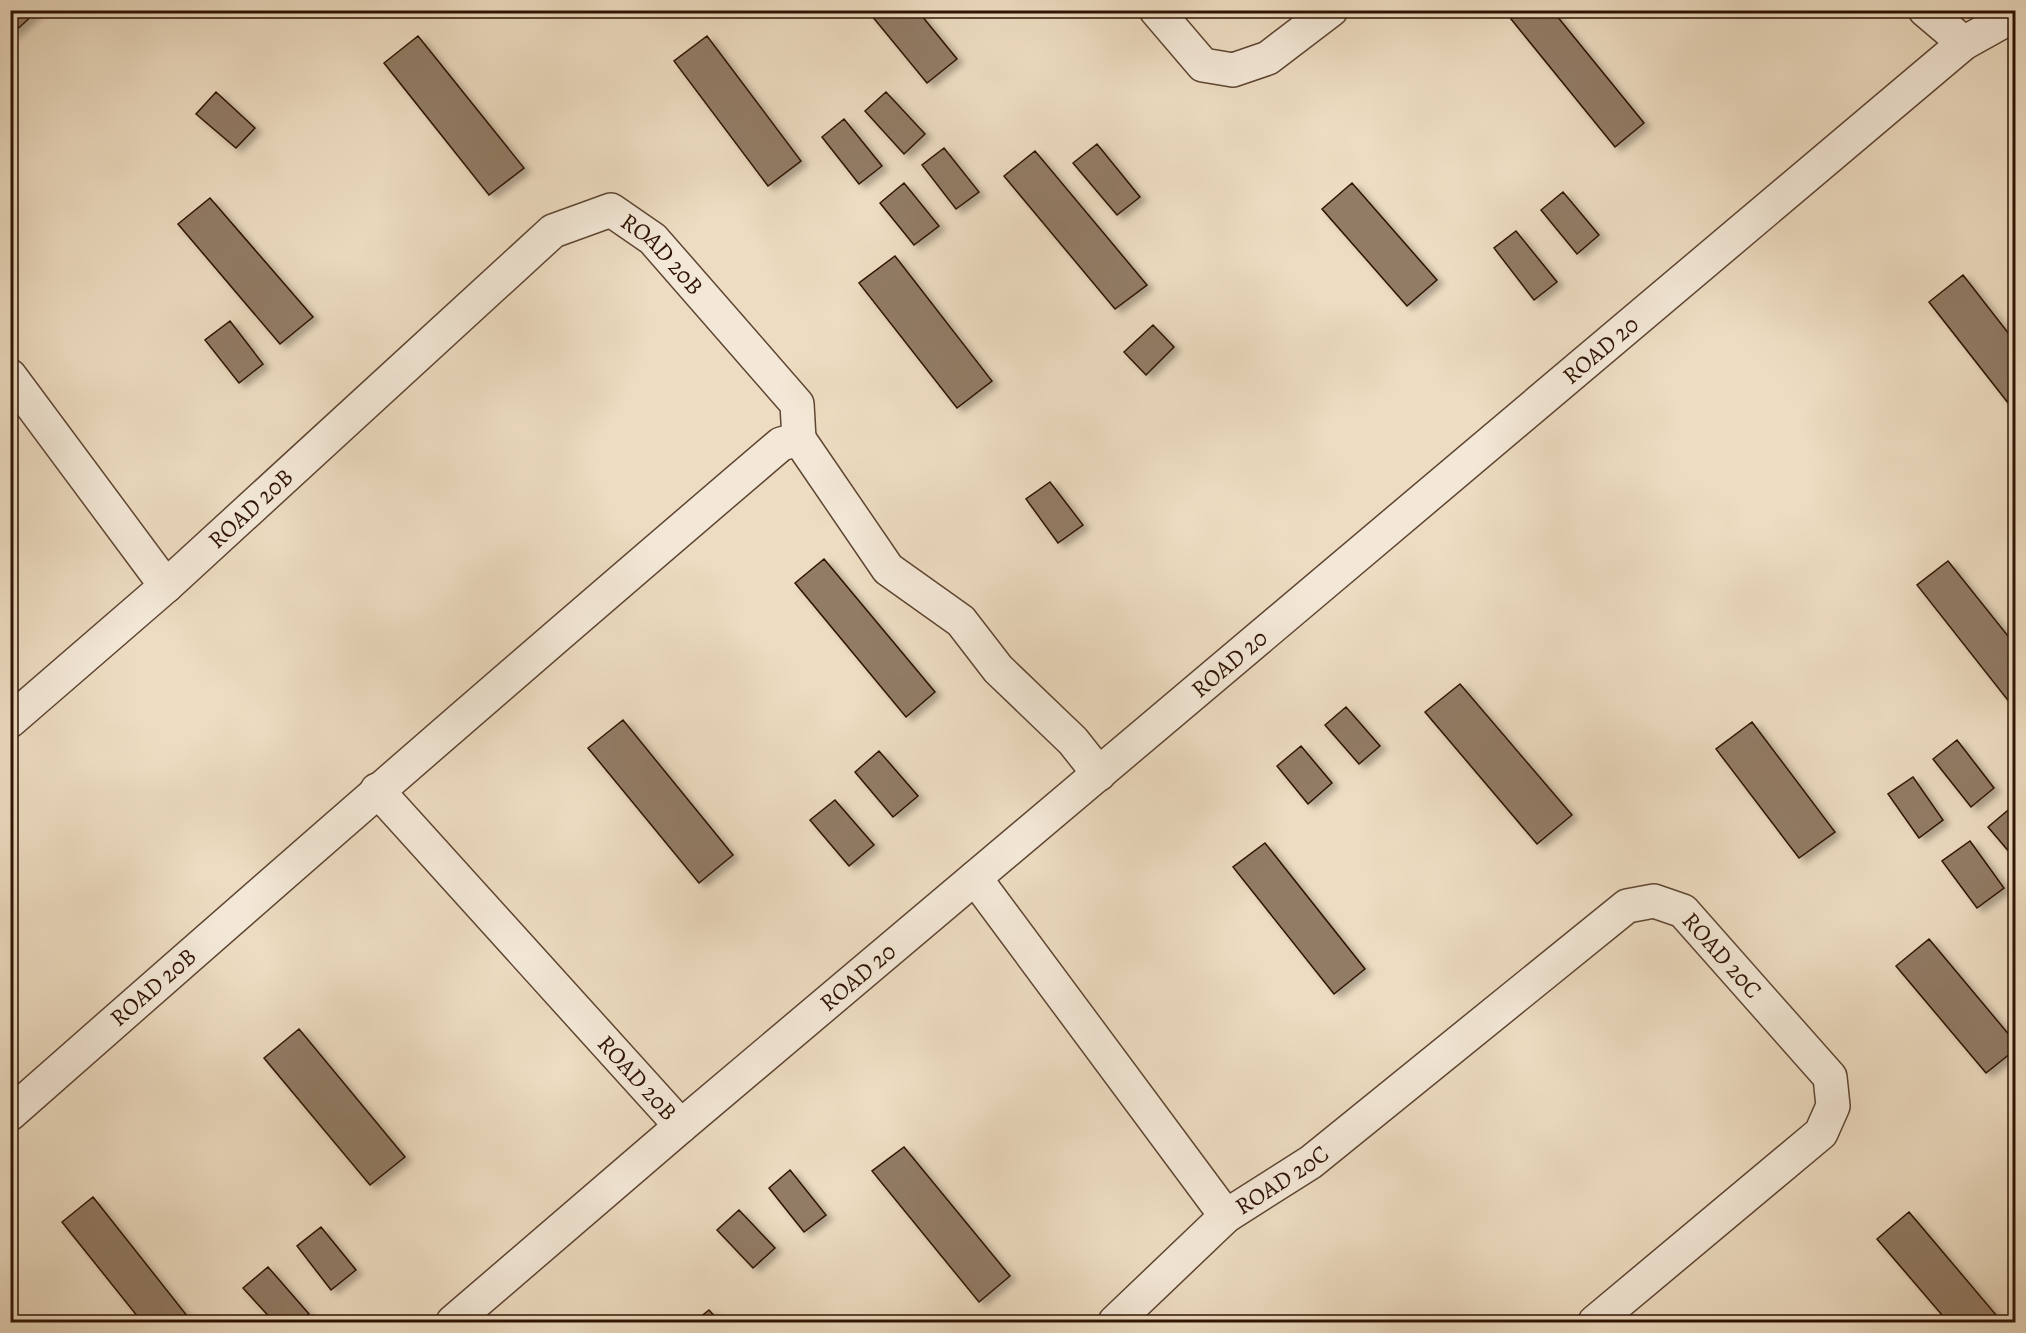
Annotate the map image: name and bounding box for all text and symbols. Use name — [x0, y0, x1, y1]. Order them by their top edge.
street label: ROAD 20B — [615, 206, 711, 302]
street label: ROAD 20 — [1556, 308, 1646, 391]
street label: ROAD 20B — [201, 461, 300, 556]
street label: ROAD 20 — [1184, 622, 1274, 705]
street label: ROAD 20C — [1675, 905, 1769, 1005]
street label: ROAD 20 — [813, 935, 903, 1018]
street label: ROAD 20B — [103, 940, 203, 1034]
street label: ROAD 20B — [590, 1028, 684, 1127]
street label: ROAD 20C — [1229, 1138, 1336, 1222]

